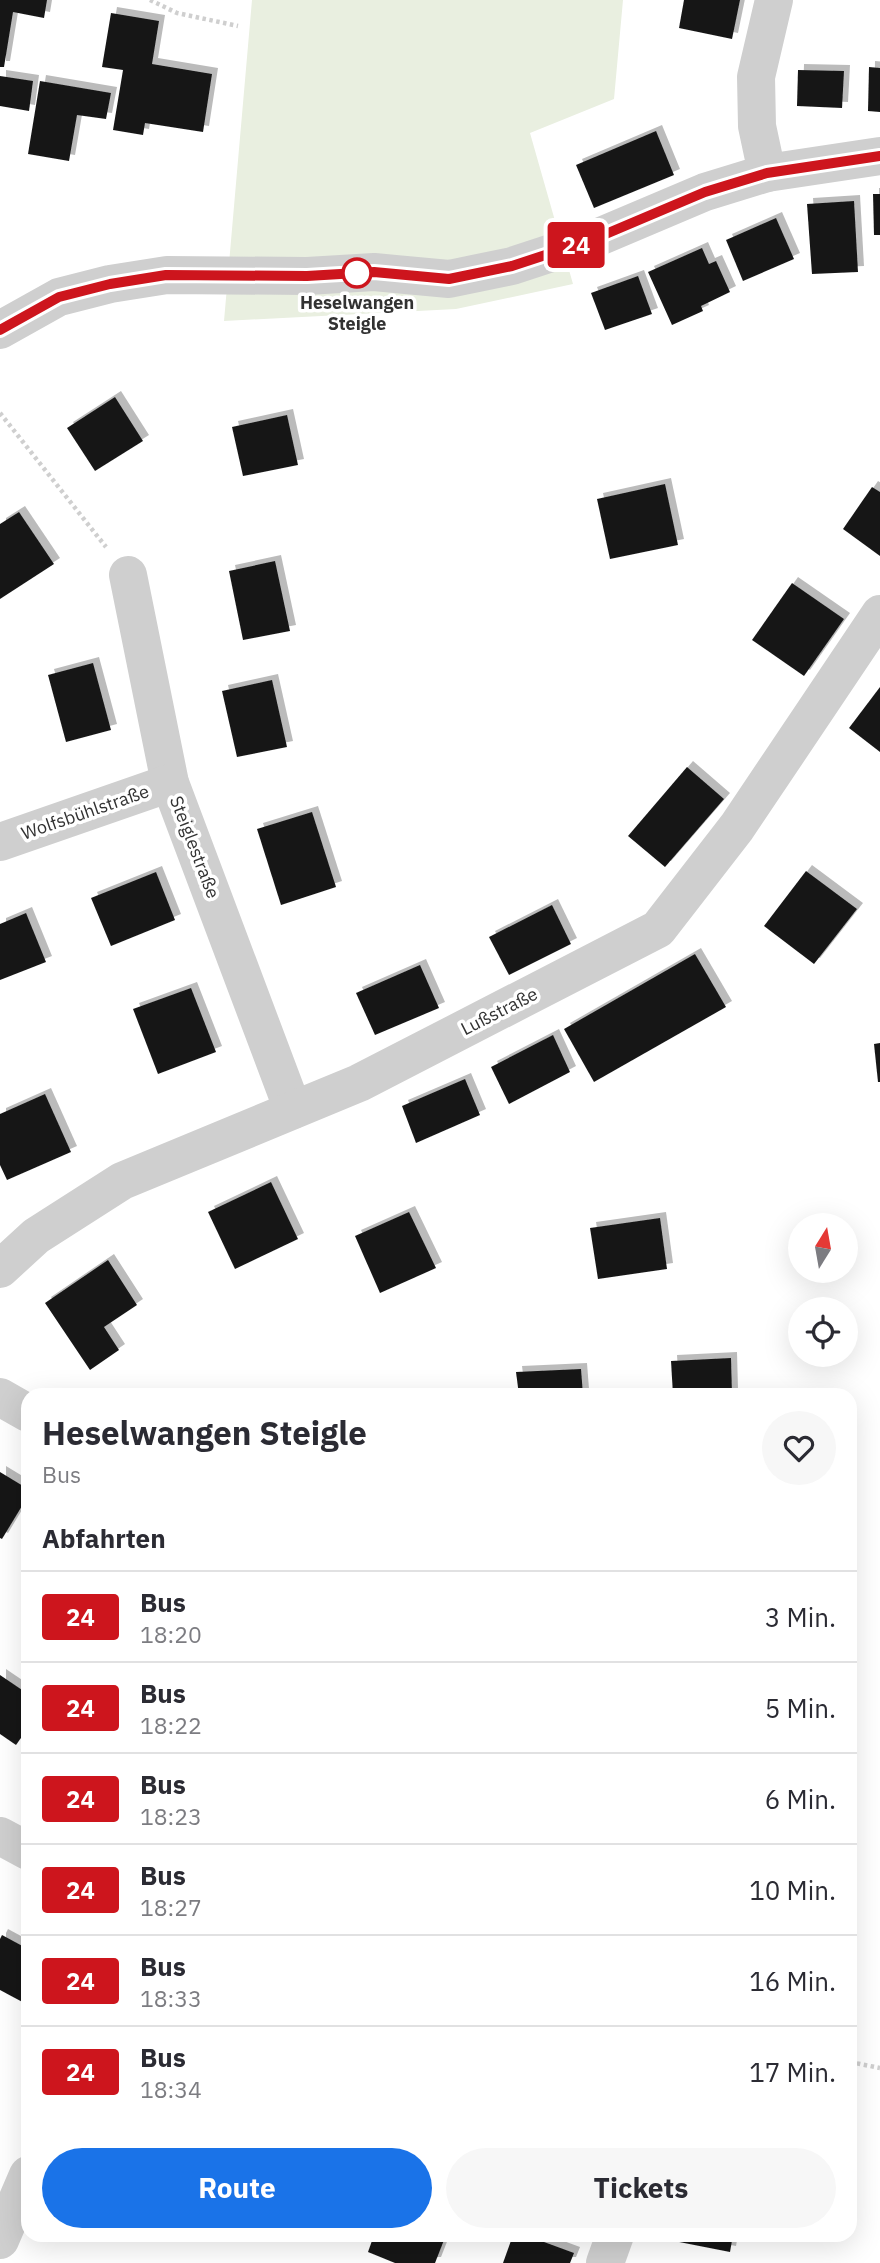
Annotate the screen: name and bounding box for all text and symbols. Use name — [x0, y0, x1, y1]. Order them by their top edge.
line badge: 24 — [544, 222, 608, 268]
text: 24 — [562, 229, 590, 261]
marker: Heselwangen Steigle — [342, 258, 372, 288]
place label: Heselwangen Steigle — [300, 291, 414, 335]
street label: Wolfsbühlstraße — [18, 779, 152, 845]
street label: Steiglestraße — [165, 793, 225, 902]
street label: Lußstraße — [457, 982, 541, 1040]
north arrow — [788, 1213, 858, 1283]
map controls — [788, 1213, 858, 1367]
button: locate — [788, 1297, 858, 1367]
text: Heselwangen Steigle — [42, 1411, 367, 1454]
button: heart — [762, 1411, 836, 1485]
text: Bus — [42, 1459, 81, 1489]
text: Abfahrten — [42, 1521, 166, 1555]
text: Bus — [140, 1585, 186, 1619]
text: 3 Min. — [765, 1600, 836, 1634]
text: 24 — [66, 1601, 95, 1633]
text: 18:20 — [140, 1619, 202, 1649]
text: Bus — [140, 1676, 186, 1710]
text: 5 Min. — [765, 1691, 836, 1725]
text: 24 — [66, 1692, 95, 1724]
text: 18:22 — [140, 1710, 202, 1740]
text: Bus — [140, 1767, 186, 1801]
text: 6 Min. — [765, 1782, 836, 1816]
text: 24 — [66, 1783, 95, 1815]
text: 18:23 — [140, 1801, 202, 1831]
text: Bus — [140, 1858, 186, 1892]
text: 10 Min. — [749, 1873, 836, 1907]
text: 24 — [66, 1874, 95, 1906]
text: 18:27 — [140, 1892, 202, 1922]
text: Bus — [140, 1949, 186, 1983]
text: 16 Min. — [749, 1964, 836, 1998]
text: 24 — [66, 1965, 95, 1997]
text: 18:33 — [140, 1983, 202, 2013]
text: Bus — [140, 2040, 186, 2074]
text: 17 Min. — [749, 2055, 836, 2089]
text: 24 — [66, 2056, 95, 2088]
text: 18:34 — [140, 2074, 202, 2104]
button: Route — [42, 2148, 432, 2228]
button: Tickets — [446, 2148, 836, 2228]

